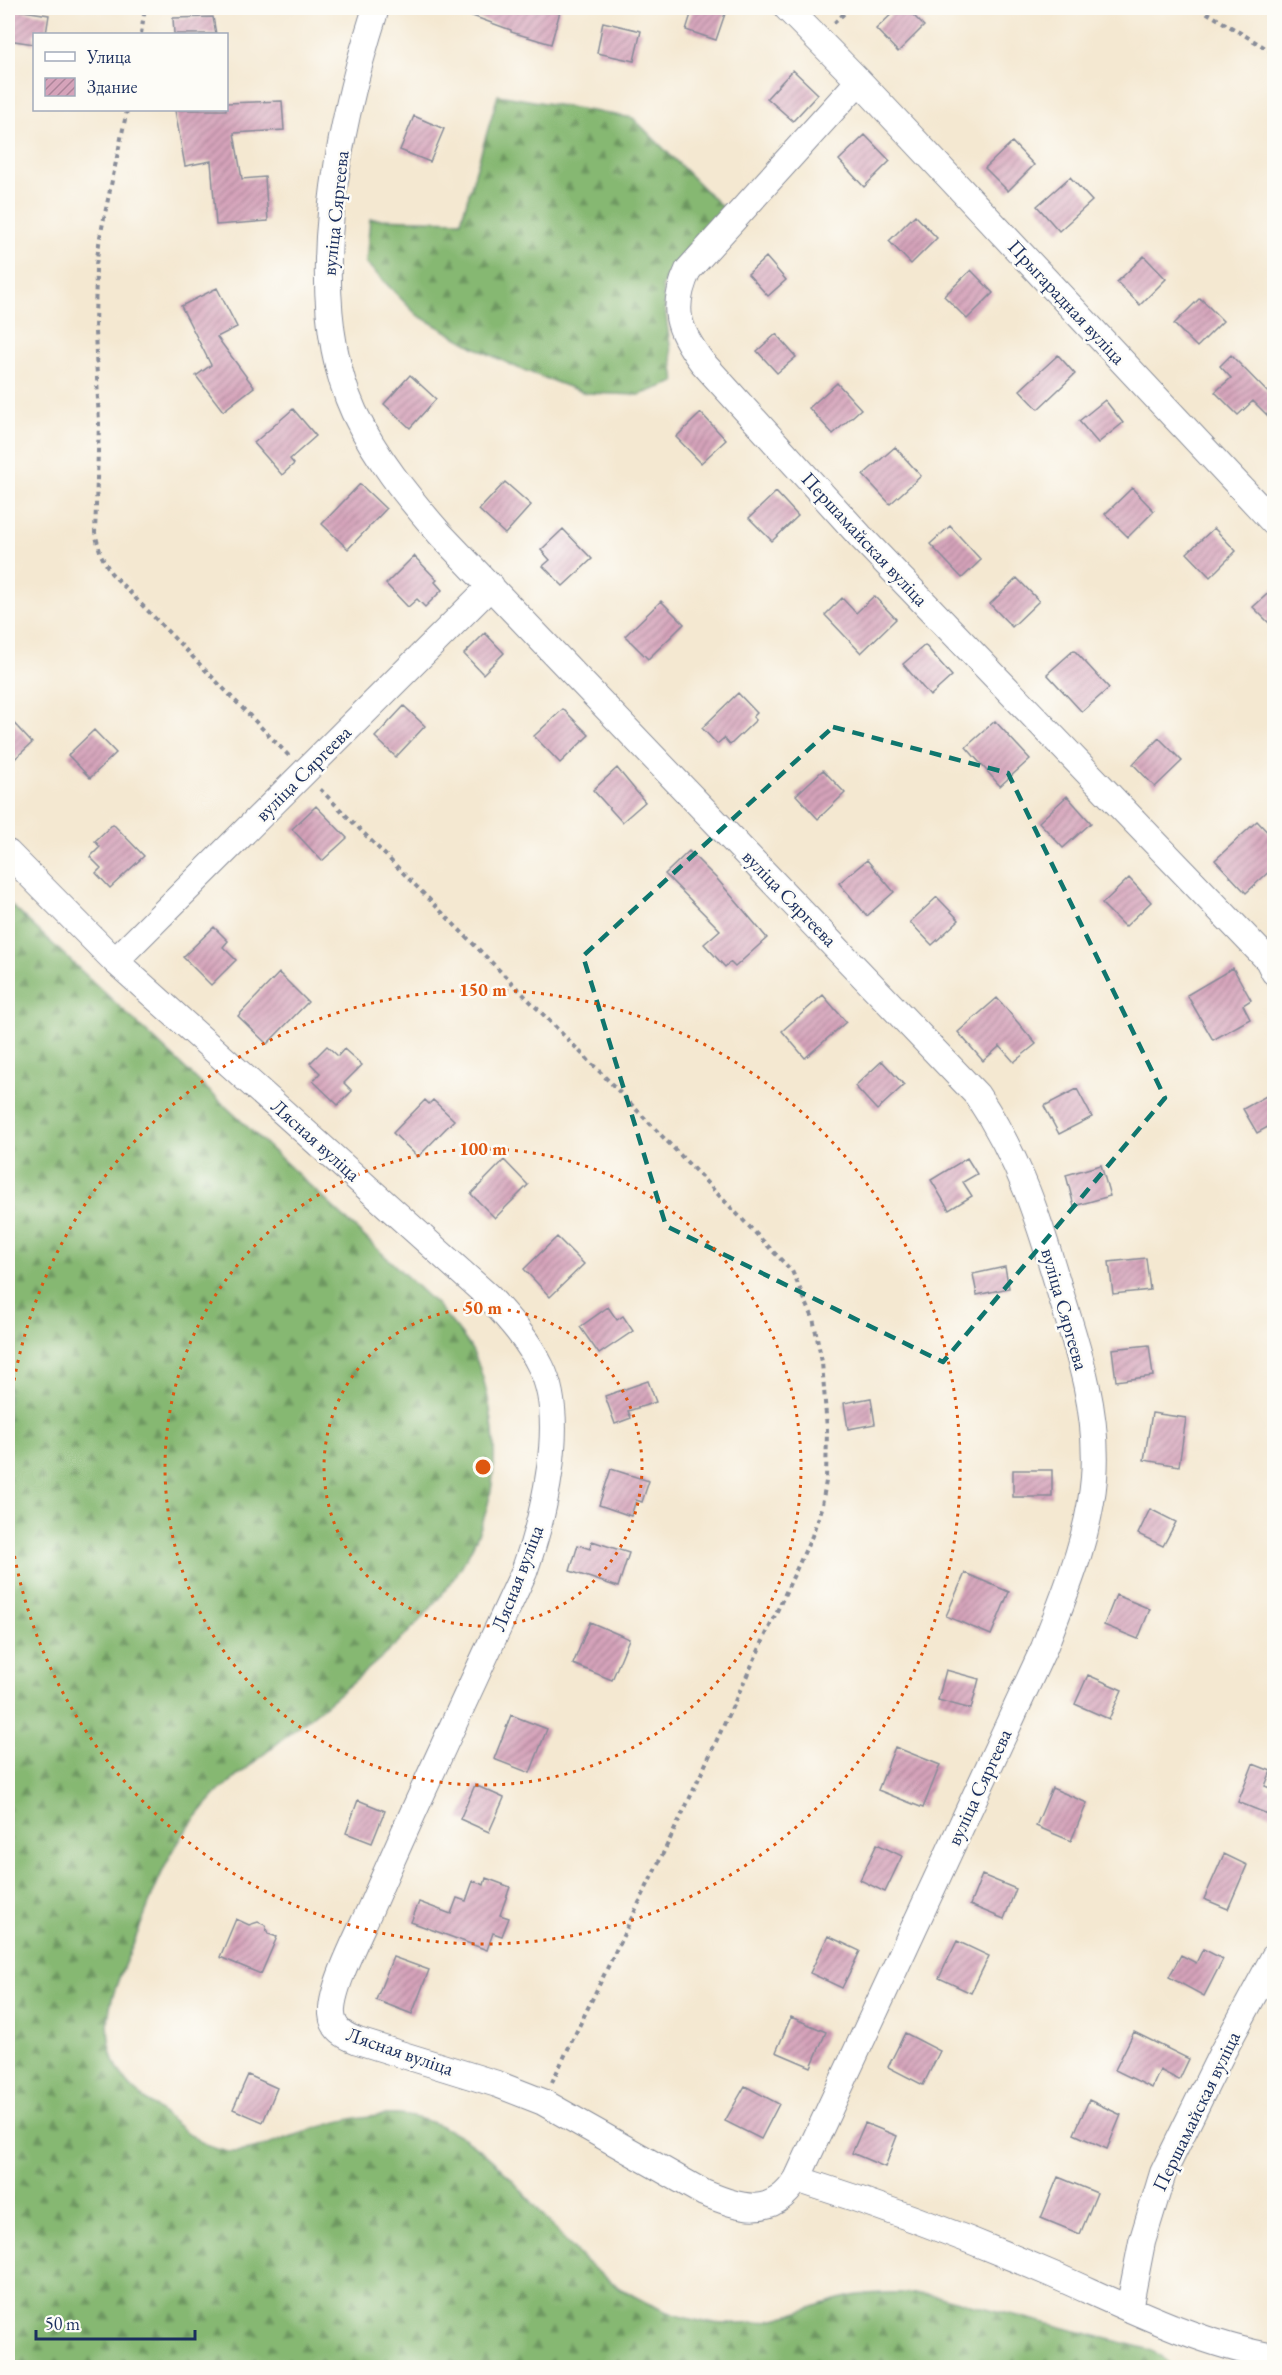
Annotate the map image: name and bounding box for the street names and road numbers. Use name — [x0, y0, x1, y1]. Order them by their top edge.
street label: вуліца Сяргеева — [316, 149, 354, 277]
street label: Прыгарадная вуліца — [1002, 234, 1132, 370]
street label: Першамайская вуліца — [796, 466, 934, 612]
street label: вуліца Сяргеева — [249, 719, 357, 827]
street label: вуліца Сяргеева — [737, 844, 843, 952]
street label: Лясная вуліца — [266, 1093, 366, 1187]
street label: вуліца Сяргеева — [1035, 1245, 1095, 1373]
street label: Лясная вуліца — [485, 1521, 549, 1635]
street label: вуліца Сяргеева — [941, 1725, 1017, 1849]
street label: Лясная вуліца — [343, 2021, 457, 2081]
street label: Першамайская вуліца — [1146, 2027, 1246, 2195]

